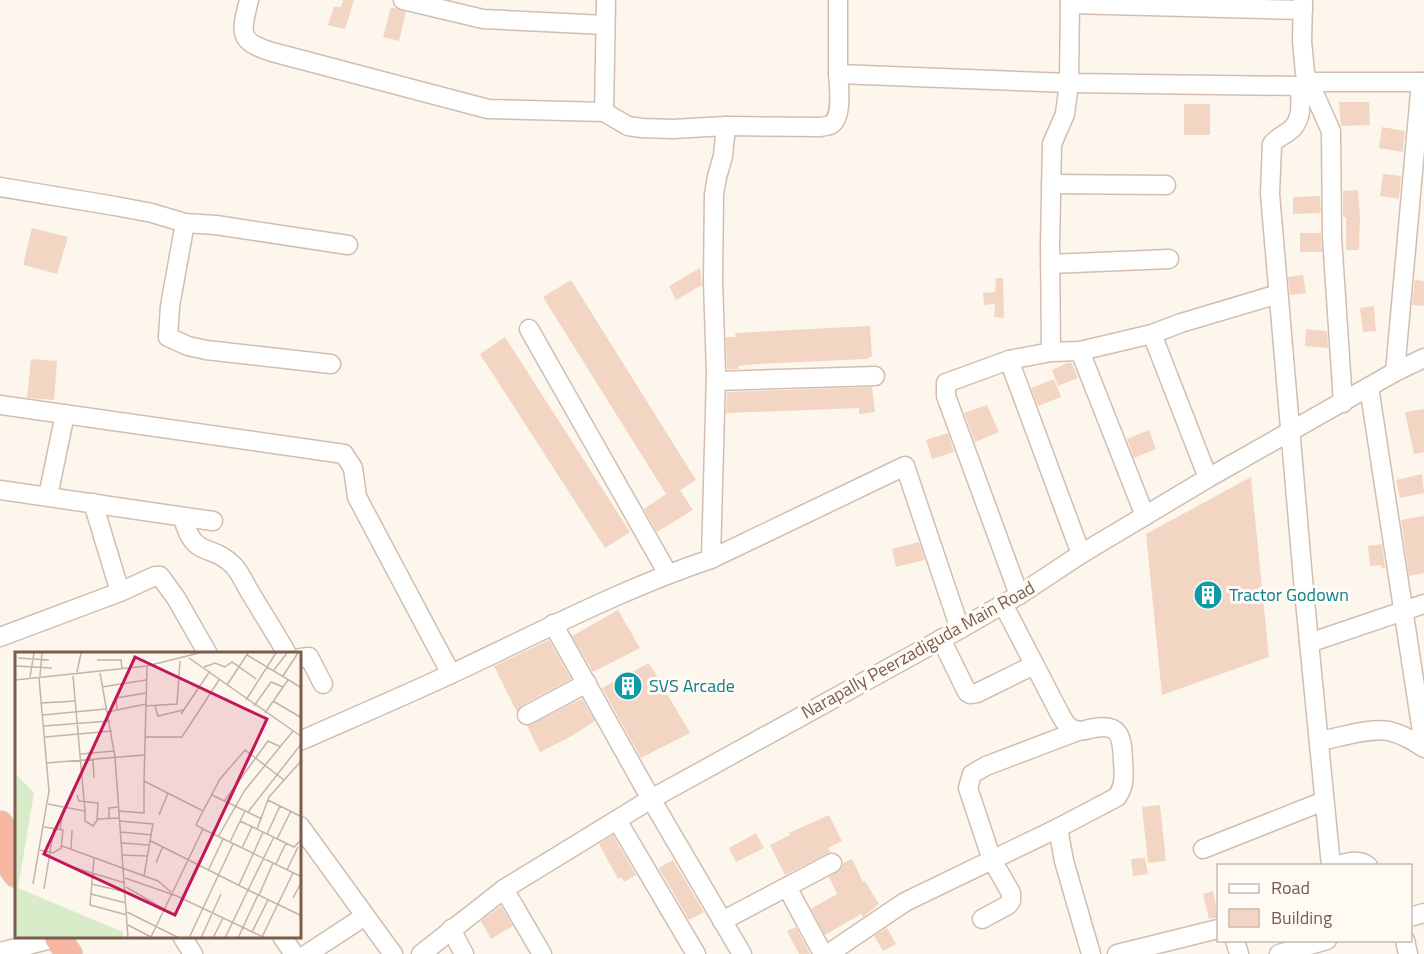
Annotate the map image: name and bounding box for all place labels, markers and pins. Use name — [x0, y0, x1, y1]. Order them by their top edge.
building icon: Tractor Godown — [1192, 579, 1224, 611]
place label: Tractor Godown — [1229, 581, 1349, 608]
building icon: SVS Arcade — [612, 670, 644, 702]
place label: SVS Arcade — [649, 672, 735, 699]

